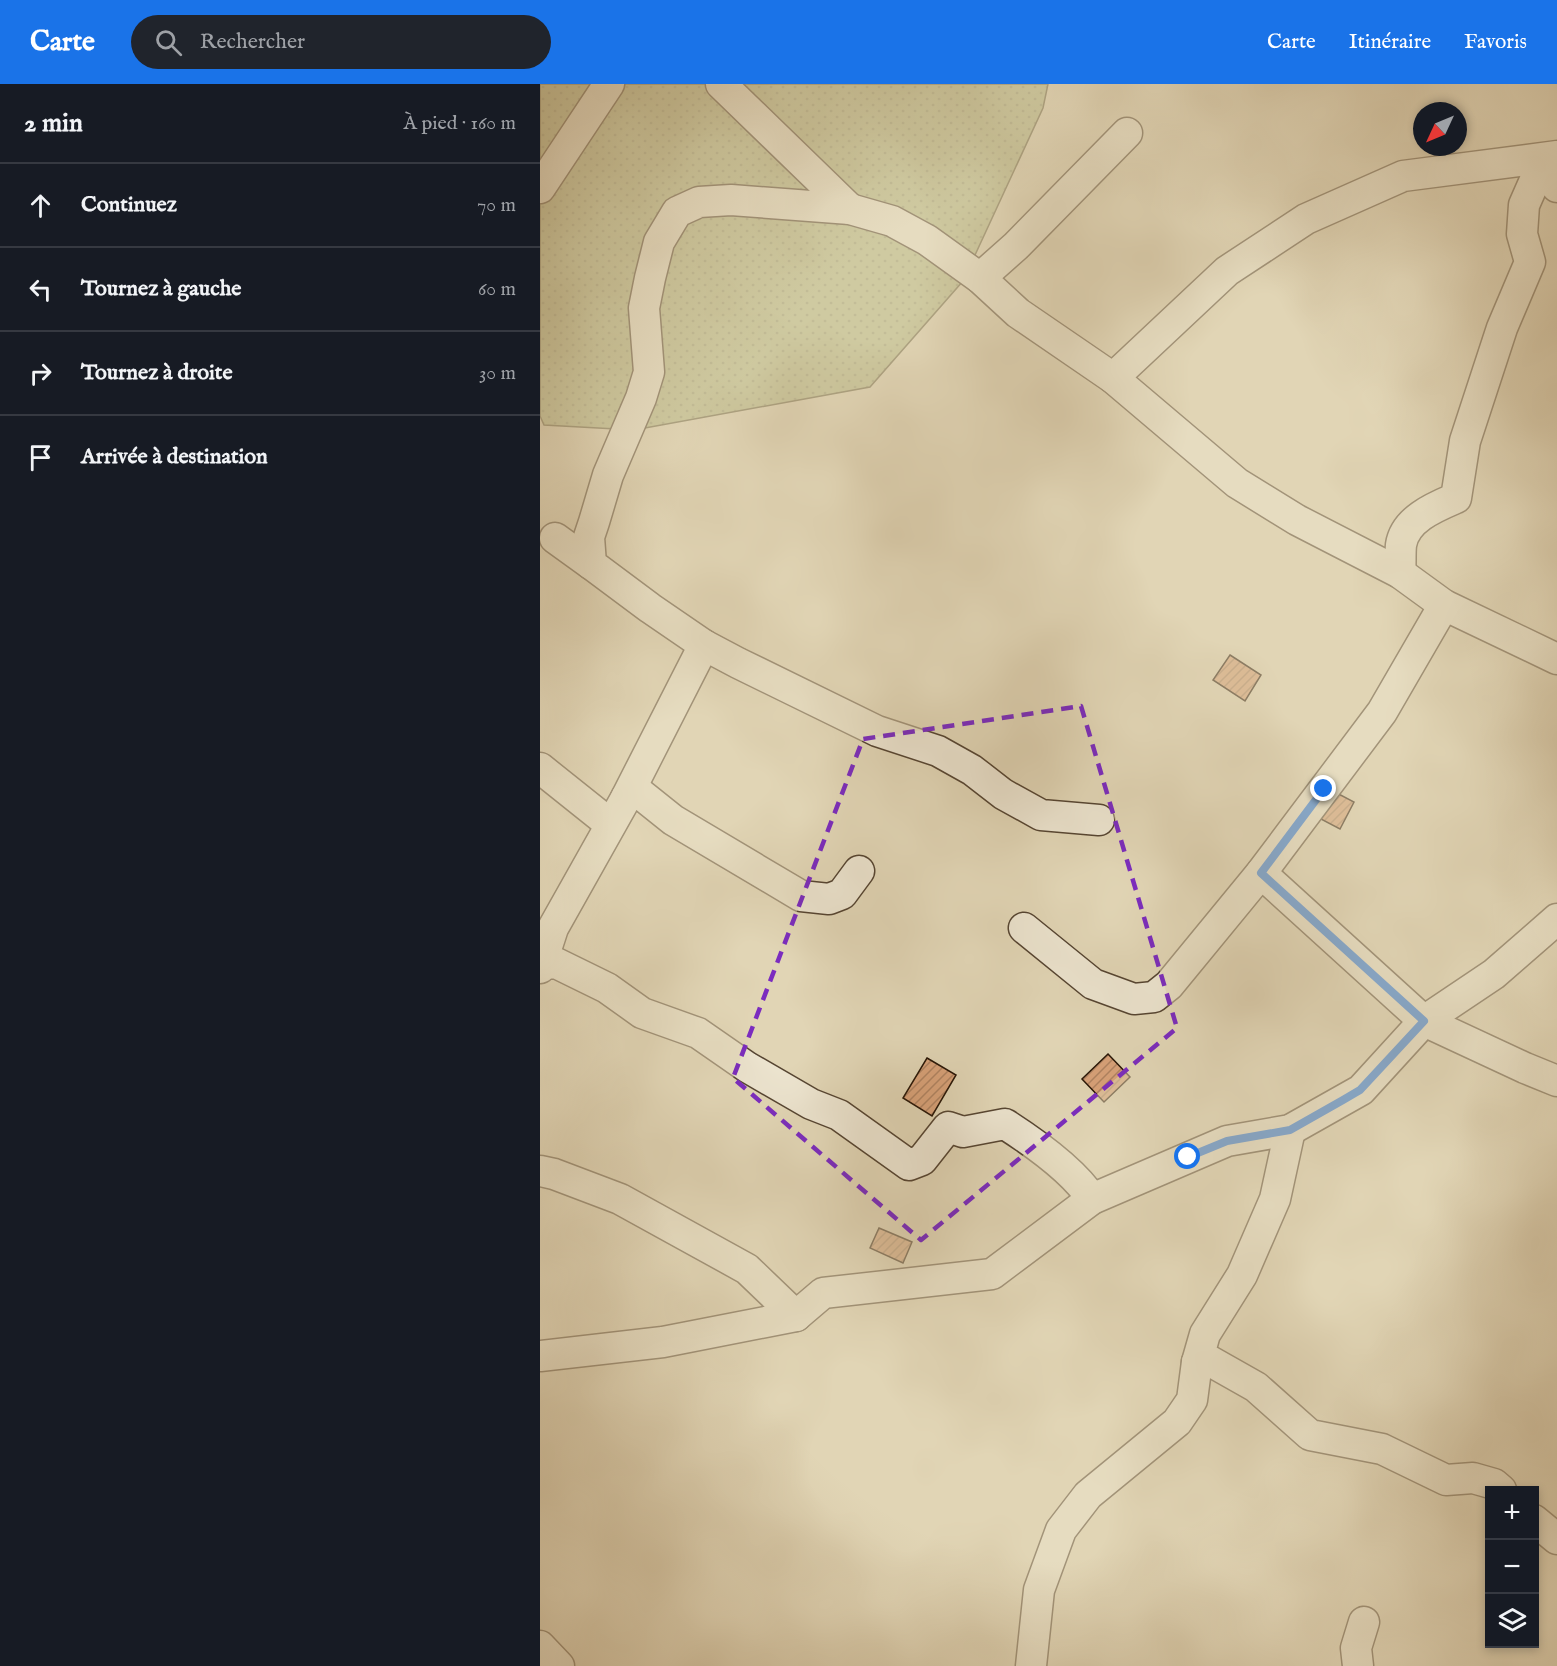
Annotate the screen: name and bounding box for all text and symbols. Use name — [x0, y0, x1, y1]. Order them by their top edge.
search box — [131, 15, 551, 69]
text: Carte — [30, 25, 95, 60]
icon: search — [152, 26, 185, 59]
text: Rechercher — [200, 28, 305, 56]
text: Carte — [1267, 29, 1316, 56]
text: Itinéraire — [1349, 29, 1431, 56]
text: Favoris — [1464, 29, 1527, 56]
north arrow — [1413, 102, 1467, 156]
text: 2 min — [24, 107, 83, 140]
text: À pied · 160 m — [404, 111, 516, 136]
icon: ahead — [24, 189, 57, 222]
text: Continuez — [81, 191, 177, 219]
text: 70 m — [477, 193, 516, 218]
icon: left — [24, 273, 57, 306]
text: Tournez à gauche — [81, 275, 241, 303]
text: 60 m — [478, 277, 516, 302]
icon: right — [24, 357, 57, 390]
text: Tournez à droite — [81, 359, 232, 387]
text: 30 m — [479, 361, 516, 386]
icon: arrive — [24, 441, 57, 474]
text: Arrivée à destination — [81, 443, 268, 471]
route end — [1310, 775, 1336, 801]
route start — [1174, 1143, 1200, 1169]
map controls — [1485, 1486, 1539, 1648]
button: + — [1485, 1486, 1539, 1540]
button: − — [1485, 1540, 1539, 1594]
button: layers — [1485, 1594, 1539, 1648]

